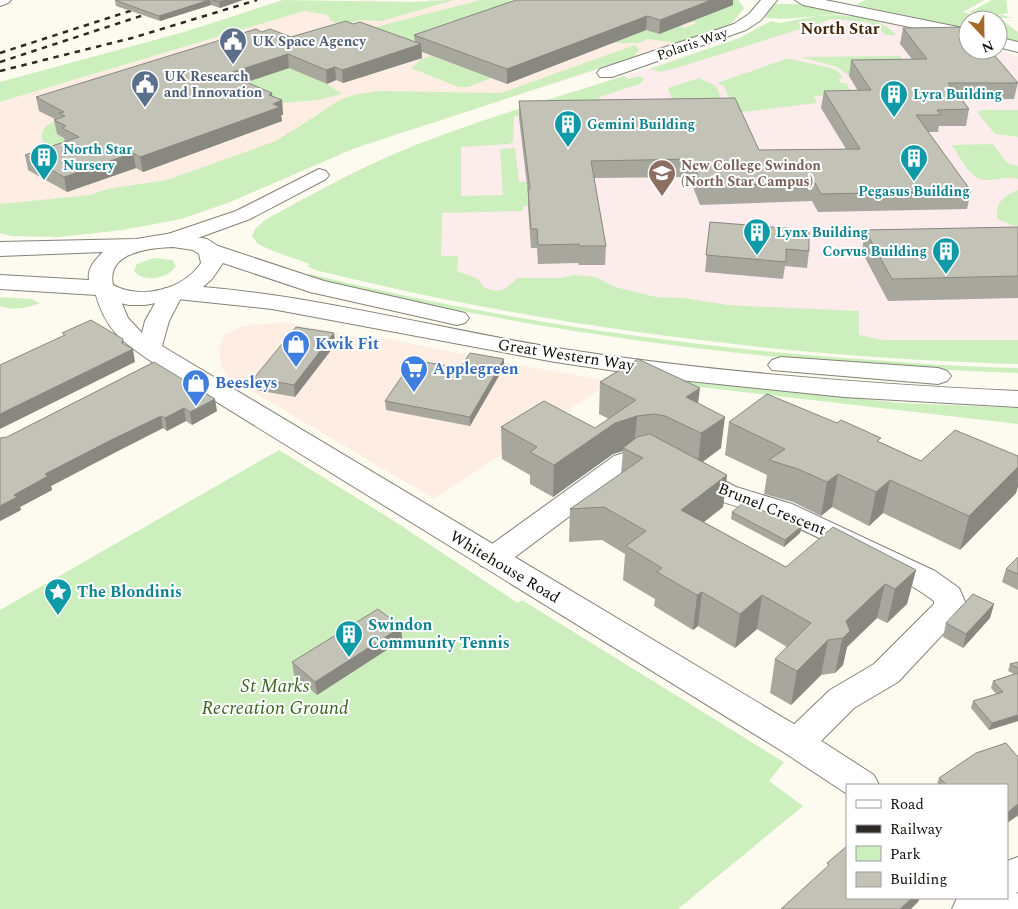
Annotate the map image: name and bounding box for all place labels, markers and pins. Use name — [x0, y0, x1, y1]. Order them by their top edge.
public building icon: UK Space Agency — [218, 26, 248, 65]
place label: UK Space Agency — [252, 31, 367, 52]
place label: UK Research and Innovation — [164, 66, 263, 103]
public building icon: UK Research and Innovation — [130, 69, 160, 108]
building icon: Lyra Building — [879, 79, 909, 118]
place label: Lyra Building — [913, 84, 1002, 105]
building icon: Gemini Building — [553, 109, 583, 148]
place label: Gemini Building — [587, 114, 695, 135]
place label: North Star Nursery — [63, 139, 132, 176]
building icon: North Star Nursery — [29, 142, 59, 181]
building icon: Pegasus Building — [899, 143, 929, 182]
place label: New College Swindon (North Star Campus) — [681, 155, 821, 192]
school or university icon: New College Swindon (North Star Campus) — [647, 158, 677, 197]
place label: Pegasus Building — [858, 181, 970, 202]
building icon: Lynx Building — [742, 217, 772, 256]
place label: Lynx Building — [776, 222, 868, 243]
building icon: Corvus Building — [931, 236, 961, 275]
place label: Corvus Building — [823, 241, 927, 262]
shop icon: Kwik Fit — [281, 329, 311, 368]
place label: Kwik Fit — [315, 332, 379, 356]
supermarket icon: Applegreen — [399, 354, 429, 393]
place label: Applegreen — [433, 357, 519, 381]
shop icon: Beesleys — [181, 368, 211, 407]
place label: Beesleys — [215, 371, 278, 395]
place icon: The Blondinis — [43, 577, 73, 616]
place label: The Blondinis — [77, 580, 182, 604]
place label: Swindon Community Tennis — [368, 613, 510, 655]
building icon: Swindon Community Tennis — [334, 619, 364, 658]

